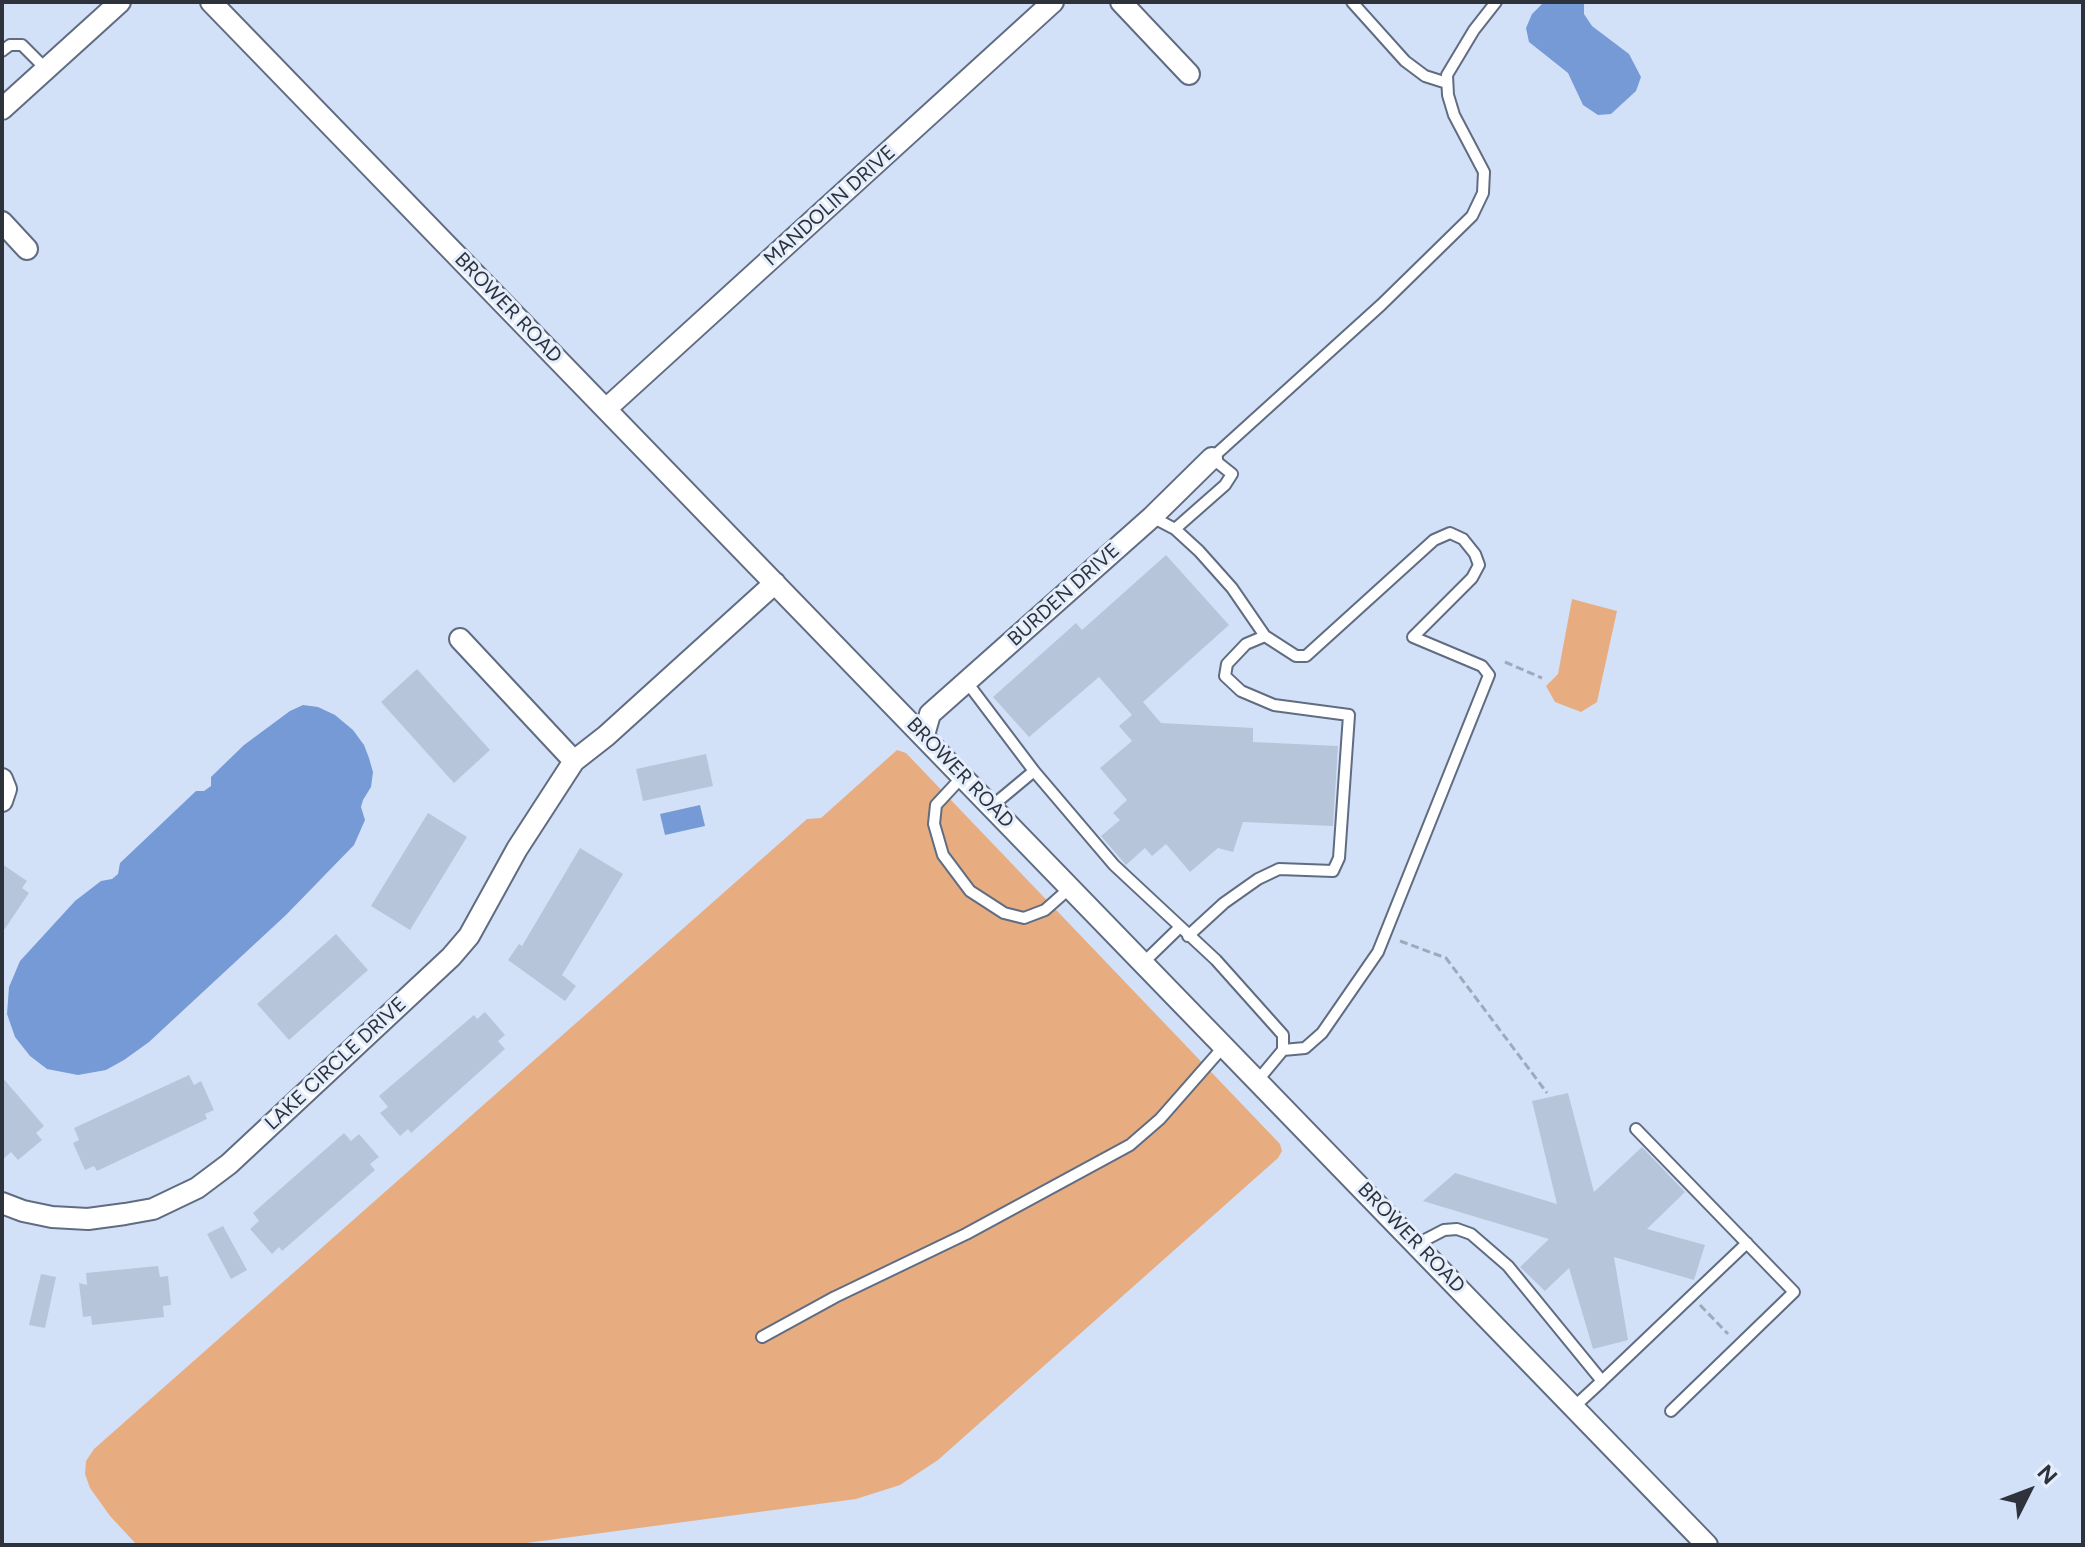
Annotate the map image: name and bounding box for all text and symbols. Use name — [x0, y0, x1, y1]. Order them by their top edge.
street label: MANDOLIN DRIVE — [759, 141, 901, 271]
street label: BROWER ROAD — [449, 248, 567, 368]
street label: BURDEN DRIVE — [1003, 538, 1125, 652]
street label: BROWER ROAD — [901, 713, 1019, 833]
street label: LAKE CIRCLE DRIVE — [260, 992, 412, 1136]
street label: BROWER ROAD — [1352, 1178, 1470, 1298]
north arrow — [1989, 1451, 2069, 1531]
text: N — [2031, 1459, 2063, 1490]

